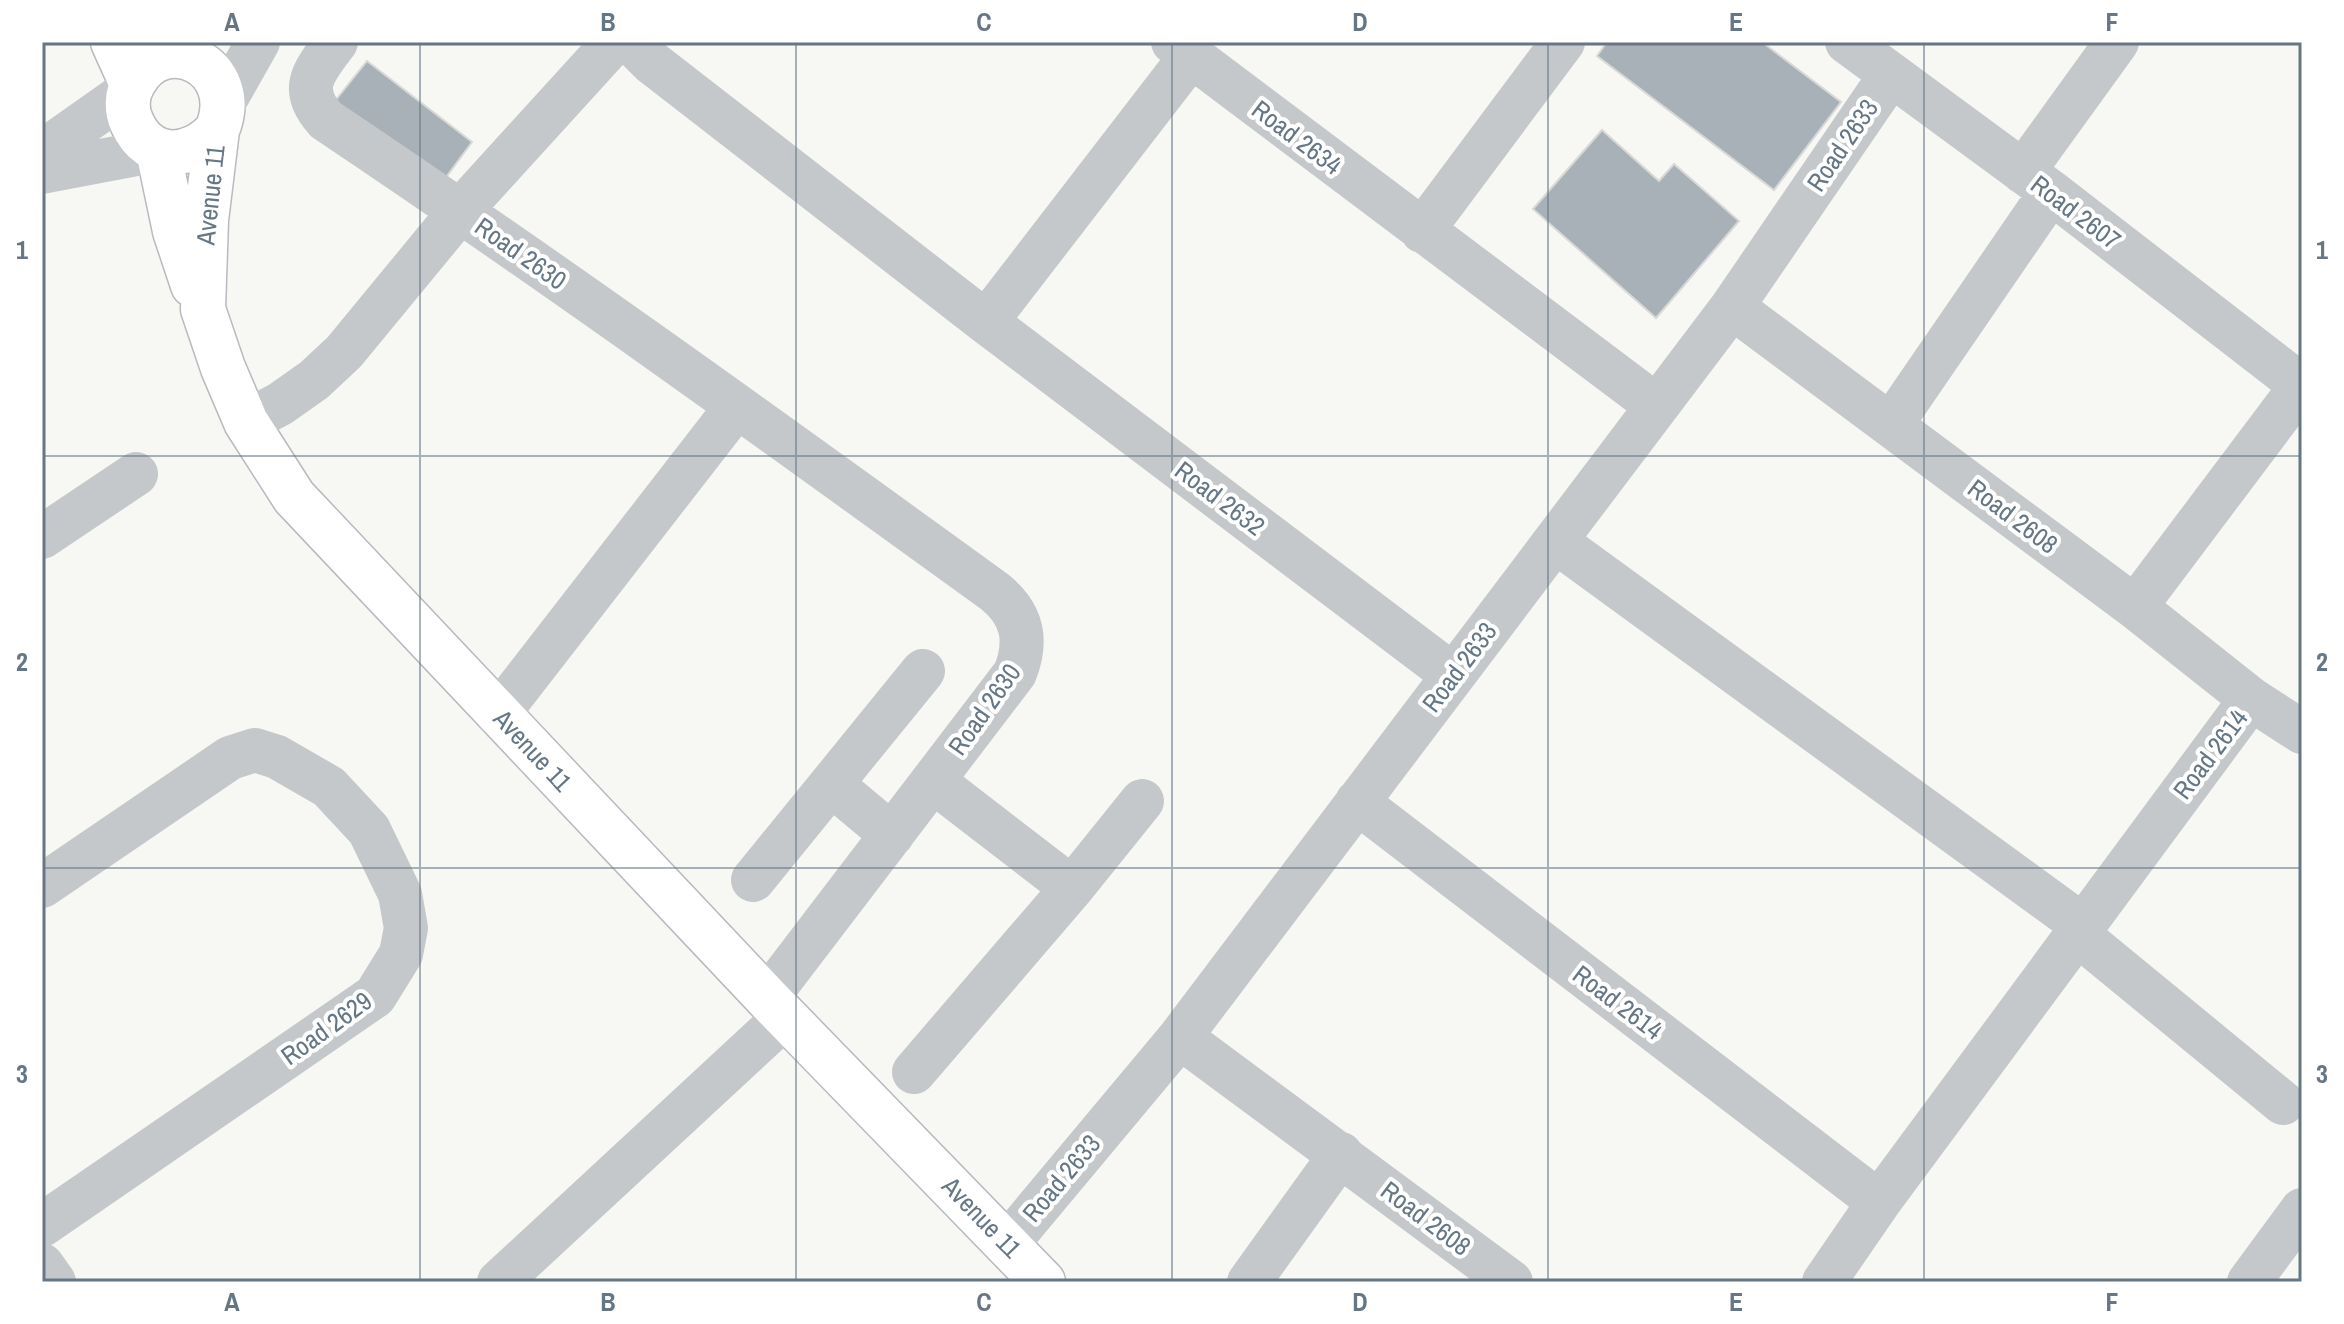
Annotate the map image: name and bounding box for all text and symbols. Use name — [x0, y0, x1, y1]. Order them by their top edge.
text: A — [224, 4, 240, 39]
text: B — [600, 4, 616, 39]
text: C — [976, 4, 992, 39]
text: D — [1352, 4, 1368, 39]
text: E — [1729, 4, 1743, 39]
text: F — [2105, 4, 2119, 39]
street label: Road 2634 — [1245, 92, 1349, 182]
street label: Road 2633 — [1798, 92, 1886, 198]
street label: Avenue 11 — [187, 143, 233, 248]
street label: Road 2607 — [2024, 167, 2128, 257]
street label: Road 2630 — [468, 209, 574, 297]
text: 1 — [16, 232, 28, 267]
text: 1 — [2316, 232, 2328, 267]
street label: Road 2632 — [1168, 453, 1272, 543]
street label: Road 2608 — [1961, 471, 2065, 561]
street label: Road 2633 — [1414, 615, 1504, 719]
text: 2 — [16, 644, 28, 679]
text: 2 — [2316, 644, 2328, 679]
street label: Road 2630 — [940, 656, 1028, 762]
street label: Avenue 11 — [485, 701, 580, 799]
street label: Road 2614 — [2165, 702, 2255, 806]
street label: Road 2614 — [1566, 957, 1670, 1047]
street label: Road 2629 — [274, 983, 378, 1073]
text: 3 — [16, 1056, 28, 1091]
text: 3 — [2316, 1056, 2328, 1091]
street label: Road 2633 — [1014, 1127, 1108, 1229]
street label: Avenue 11 — [934, 1168, 1029, 1265]
street label: Road 2608 — [1374, 1173, 1478, 1263]
text: A — [224, 1284, 240, 1319]
text: B — [600, 1284, 616, 1319]
text: C — [976, 1284, 992, 1319]
text: D — [1352, 1284, 1368, 1319]
text: E — [1729, 1284, 1743, 1319]
text: F — [2105, 1284, 2119, 1319]

